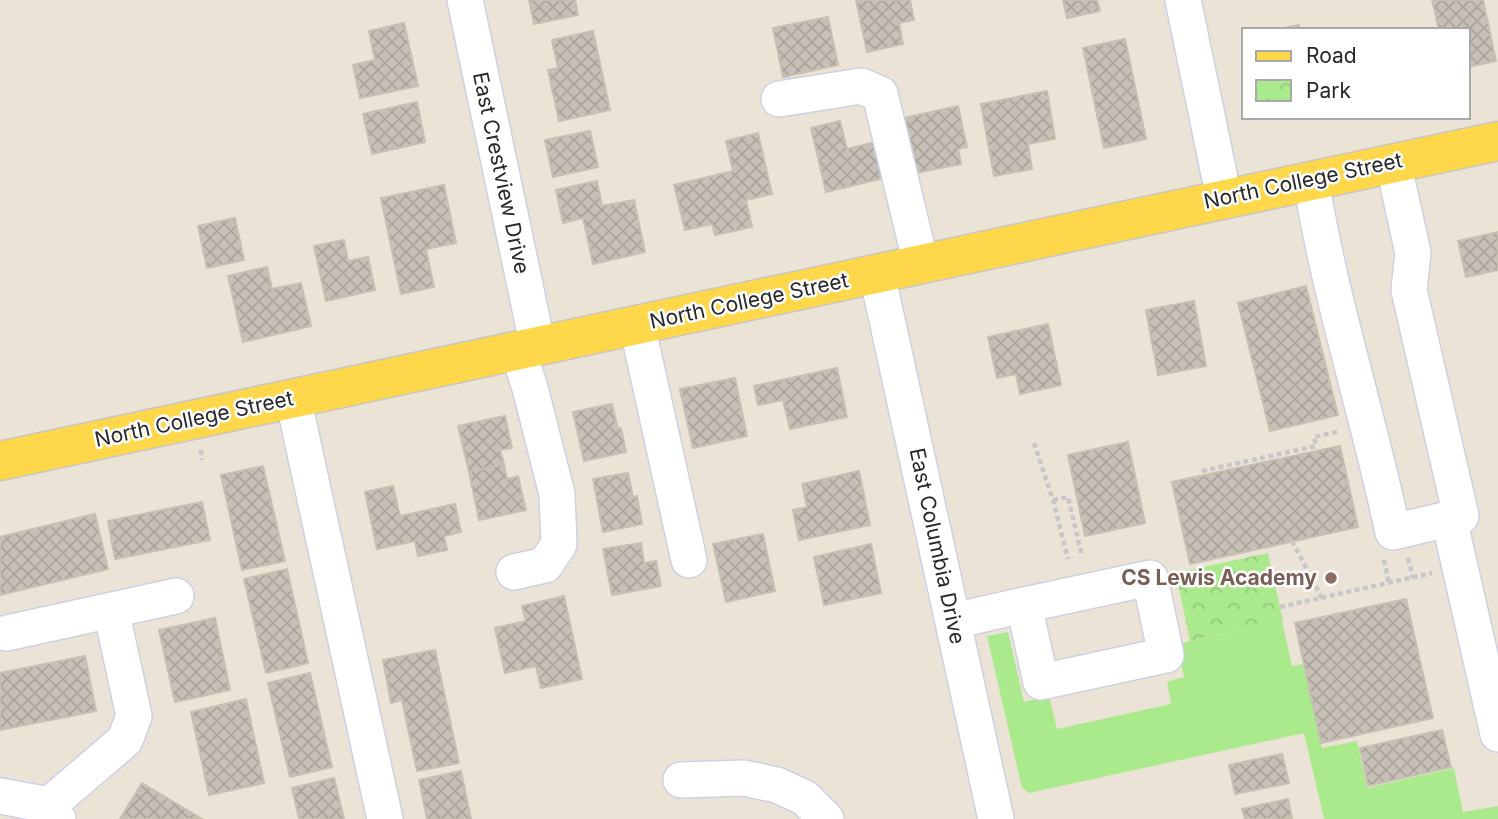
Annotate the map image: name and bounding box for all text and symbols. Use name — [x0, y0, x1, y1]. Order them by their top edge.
legend — [1242, 28, 1470, 119]
text: Road — [1306, 43, 1357, 68]
street label: East Crestview Drive — [468, 70, 535, 276]
text: Park — [1306, 78, 1351, 103]
street label: North College Street — [1201, 147, 1405, 214]
street label: North College Street — [647, 267, 851, 334]
street label: North College Street — [92, 385, 296, 452]
street label: East Columbia Drive — [904, 446, 970, 646]
place label: CS Lewis Academy — [1121, 565, 1317, 590]
marker: CS Lewis Academy — [1323, 570, 1339, 586]

